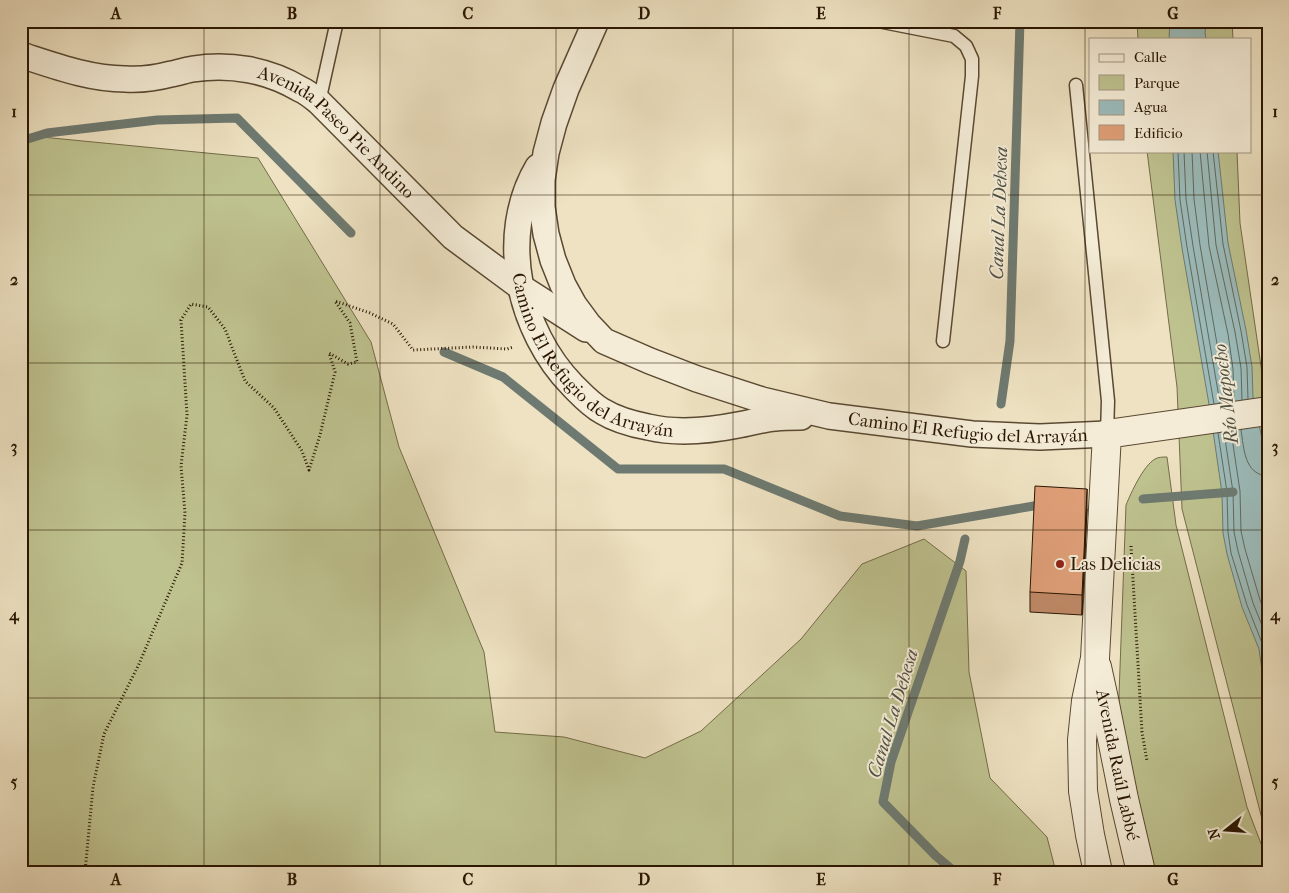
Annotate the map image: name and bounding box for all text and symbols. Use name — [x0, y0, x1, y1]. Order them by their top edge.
text: A — [110, 4, 122, 23]
text: B — [287, 4, 297, 23]
text: C — [463, 4, 474, 23]
text: D — [638, 4, 650, 23]
text: E — [816, 4, 826, 23]
text: F — [992, 4, 1002, 23]
text: G — [1167, 4, 1179, 23]
legend — [1089, 38, 1252, 152]
text: Calle — [1134, 48, 1167, 66]
street label: Avenida Paseo Pie Andino — [254, 62, 419, 203]
text: Parque — [1134, 74, 1180, 92]
text: Agua — [1133, 98, 1168, 116]
text: 1 — [11, 102, 17, 121]
text: 1 — [1272, 102, 1278, 121]
text: Edificio — [1134, 124, 1183, 142]
water label: Canal La Dehesa — [986, 146, 1012, 280]
text: 2 — [10, 270, 18, 289]
text: 2 — [1271, 270, 1279, 289]
street label: Camino El Refugio del Arrayán — [508, 271, 675, 442]
water label: Río Mapocho — [1209, 343, 1243, 447]
street label: Camino El Refugio del Arrayán — [847, 409, 1089, 448]
text: 3 — [11, 437, 17, 457]
text: 3 — [1272, 437, 1278, 457]
place label: Las Delicias — [1070, 554, 1161, 575]
marker: Las Delicias — [1054, 558, 1066, 570]
text: 4 — [8, 605, 20, 625]
text: 4 — [1269, 605, 1281, 625]
water label: Canal La Dehesa — [863, 646, 923, 780]
street label: Avenida Raúl Labbé — [1091, 686, 1143, 843]
text: 5 — [11, 772, 18, 791]
text: 5 — [1272, 772, 1279, 791]
north arrow — [1202, 806, 1252, 856]
text: N — [1204, 826, 1224, 841]
text: A — [110, 870, 122, 889]
text: B — [287, 870, 297, 889]
text: C — [463, 870, 474, 889]
text: D — [638, 870, 650, 889]
text: E — [816, 870, 826, 889]
text: F — [992, 870, 1002, 889]
text: G — [1167, 870, 1179, 889]

